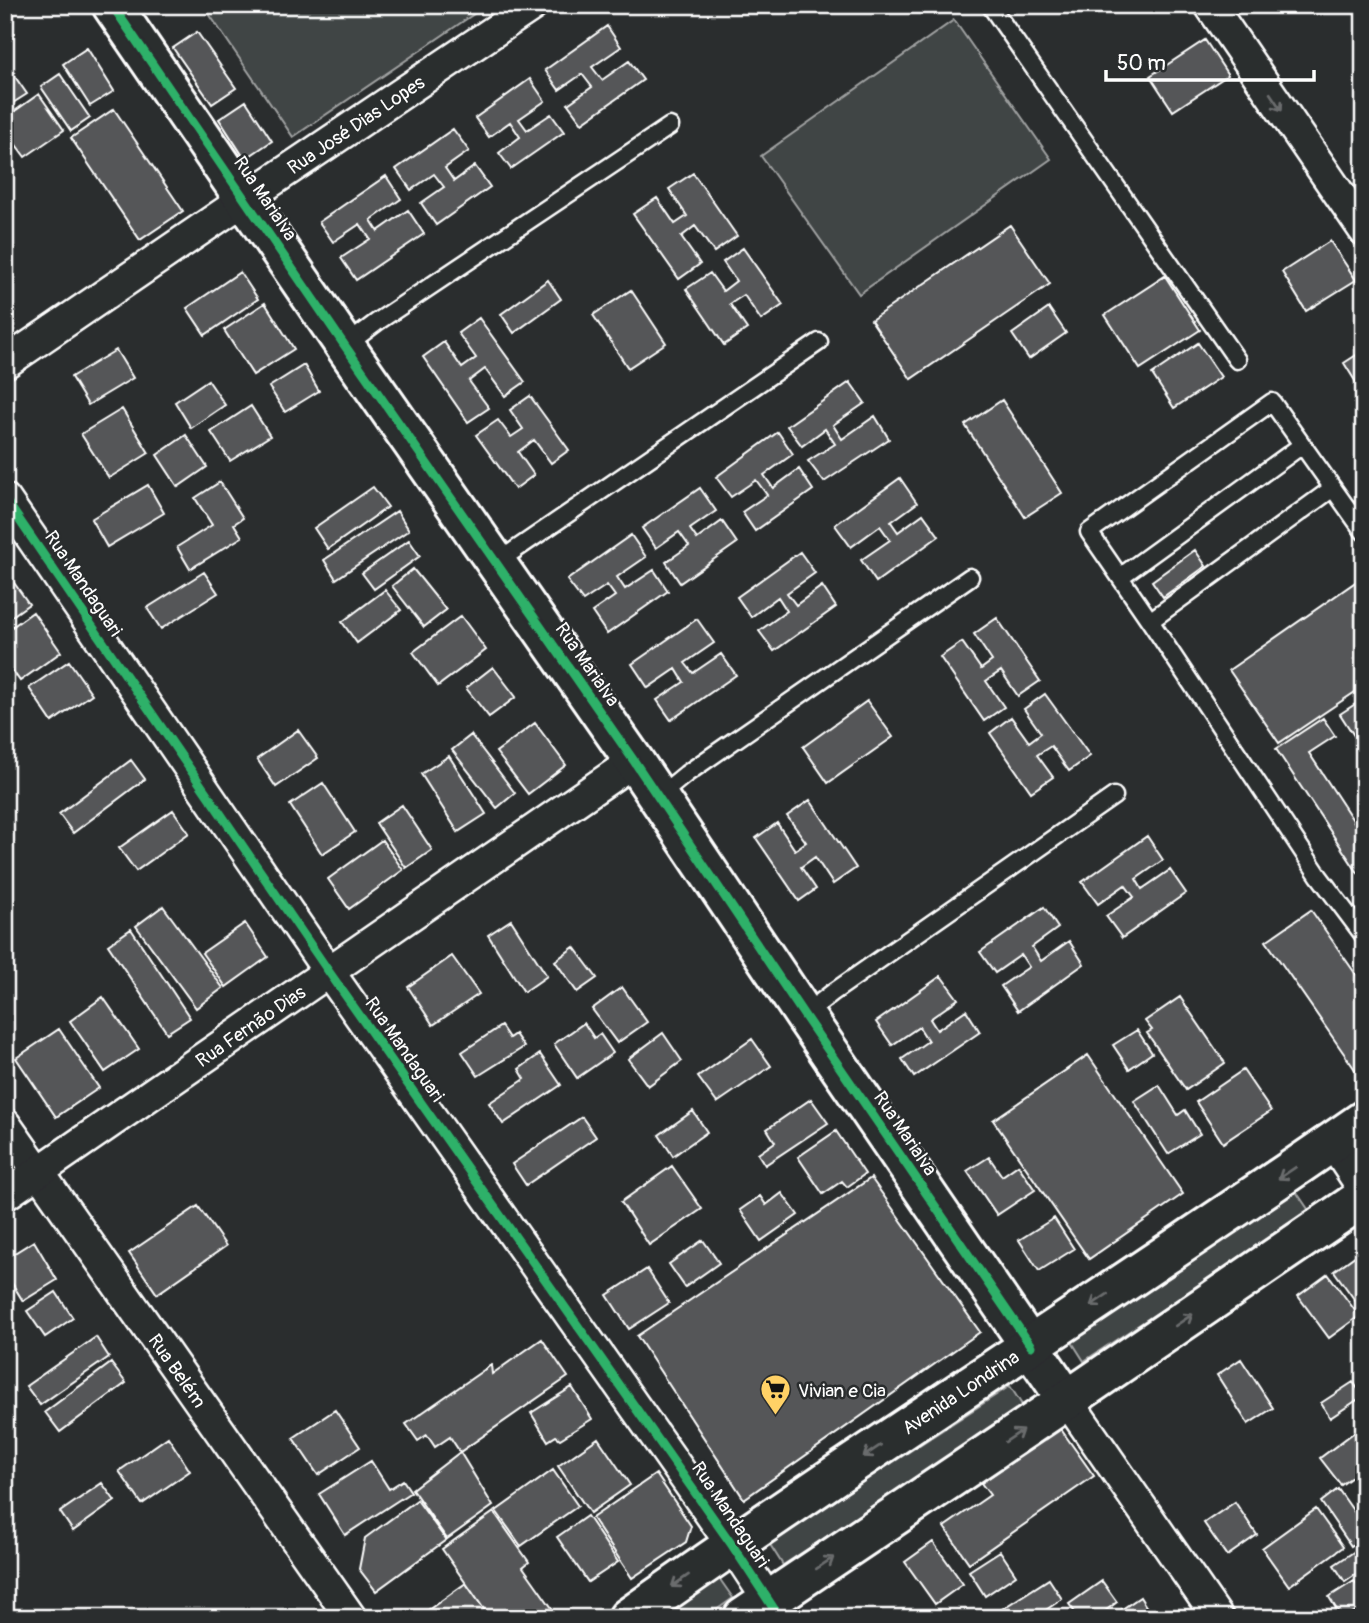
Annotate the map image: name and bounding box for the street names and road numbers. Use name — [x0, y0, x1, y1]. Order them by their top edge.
street label: Rua José Dias Lopes — [283, 70, 430, 180]
street label: Rua Marialva — [228, 152, 302, 246]
street label: Rua Mandaguari — [39, 526, 127, 641]
street label: Rua Marialva — [550, 618, 625, 711]
street label: Rua Fernão Dias — [191, 980, 311, 1073]
street label: Rua Mandaguari — [359, 993, 449, 1107]
street label: Rua Marialva — [868, 1087, 942, 1181]
street label: Rua Belém — [143, 1329, 211, 1413]
street label: Avenida Londrina — [898, 1345, 1024, 1440]
street label: Rua Mandaguari — [686, 1457, 774, 1572]

